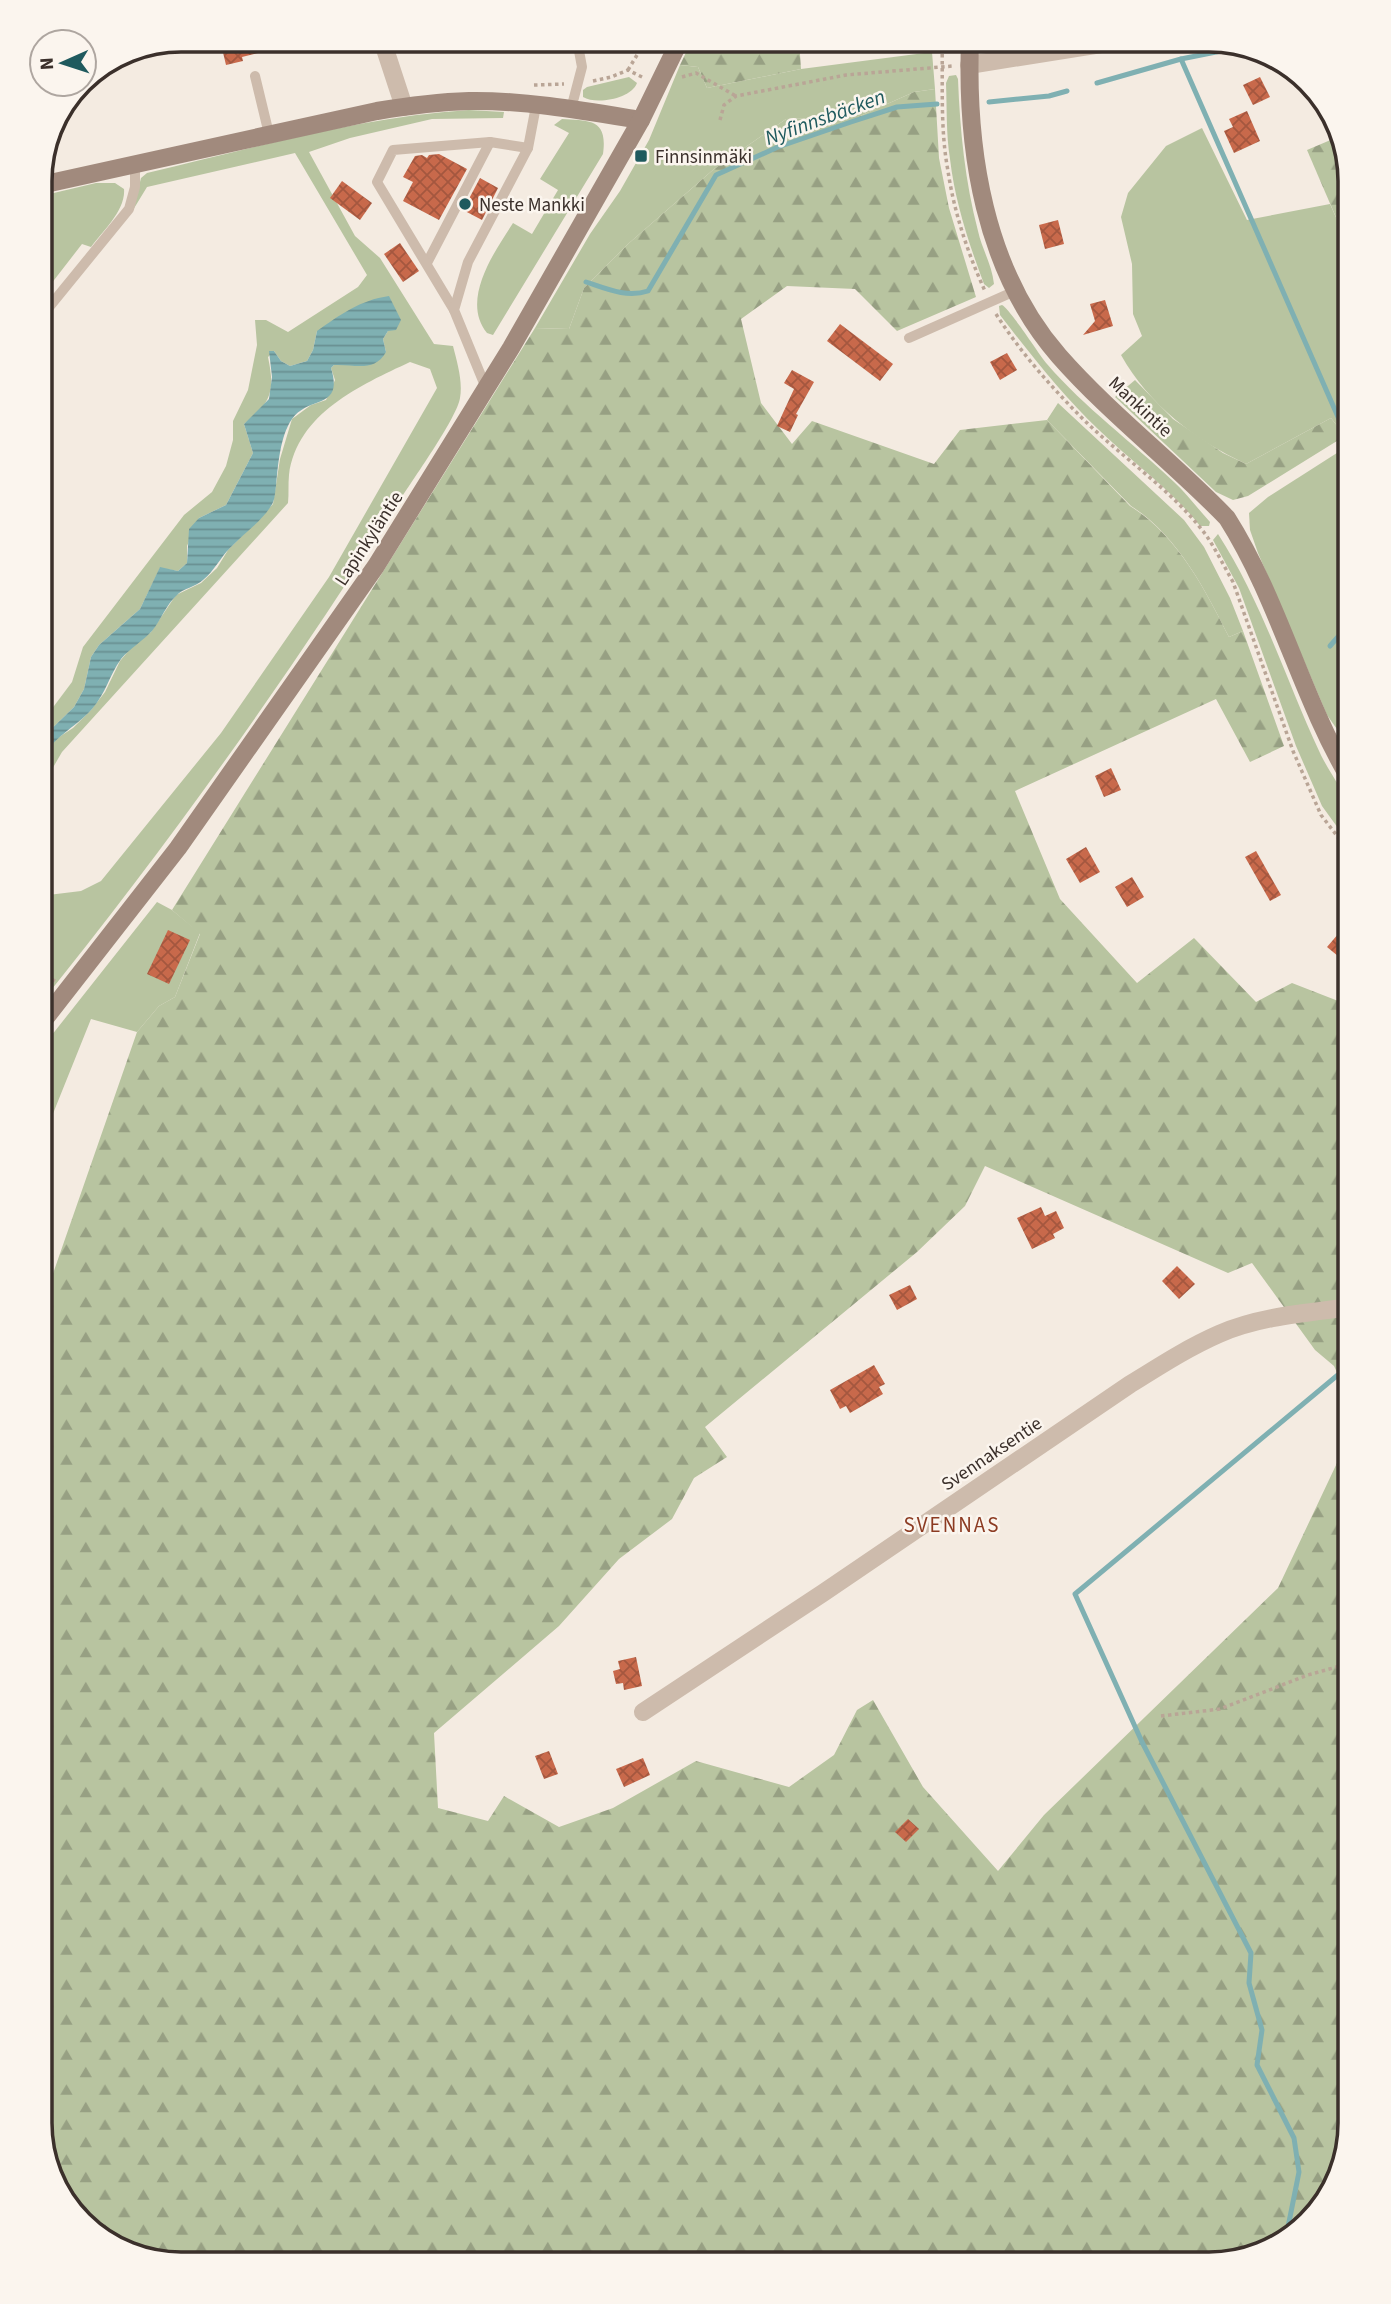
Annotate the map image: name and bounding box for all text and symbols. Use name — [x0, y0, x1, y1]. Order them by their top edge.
north arrow — [28, 28, 98, 98]
text: N — [34, 57, 61, 71]
water label: Nyfinnsbäcken — [761, 81, 889, 153]
place label: Finnsinmäki — [655, 144, 752, 171]
marker: Finnsinmäki — [633, 148, 649, 164]
place label: Neste Mankki — [479, 192, 585, 219]
marker: Neste Mankki — [457, 196, 473, 212]
street label: Mankintie — [1102, 370, 1178, 444]
street label: Lapinkyläntie — [329, 486, 410, 591]
street label: Svennaksentie — [936, 1410, 1048, 1498]
district label: SVENNAS — [904, 1510, 1000, 1540]

